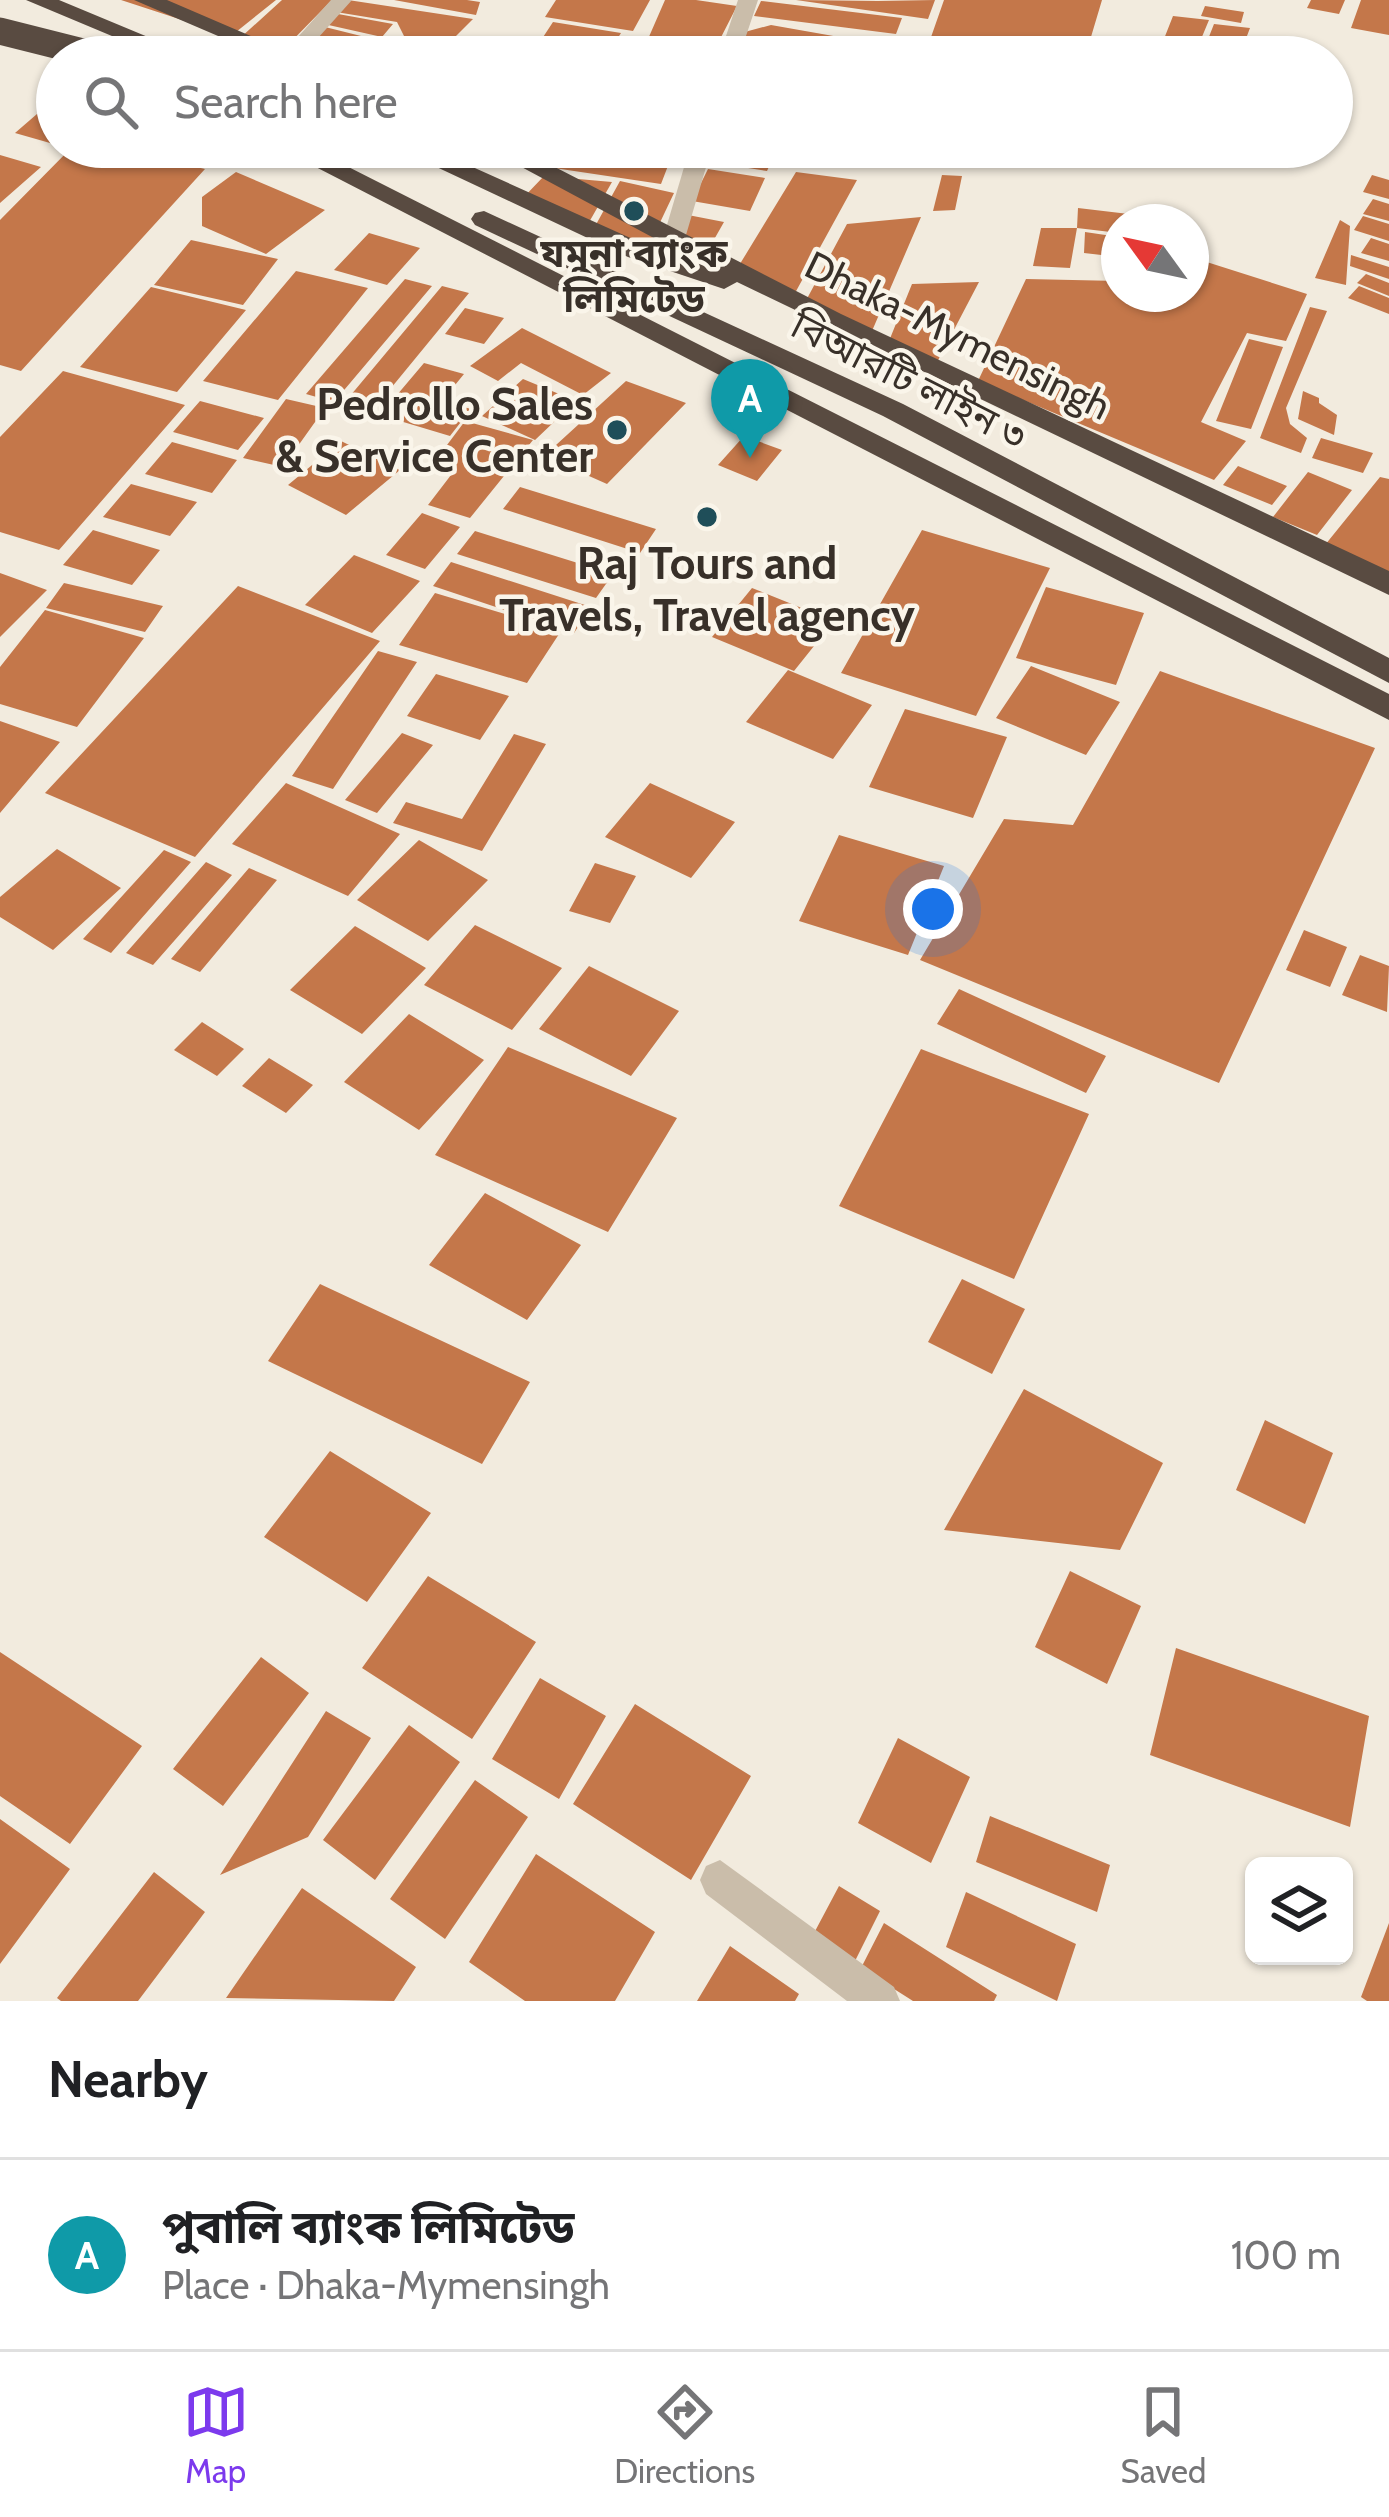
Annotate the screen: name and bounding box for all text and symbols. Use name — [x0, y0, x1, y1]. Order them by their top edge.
search box — [36, 36, 1353, 168]
icon: search — [78, 69, 144, 135]
text: Search here — [174, 75, 398, 129]
marker: যমুনা ব্যাংক লিমিটেড — [621, 198, 647, 224]
north arrow — [1101, 204, 1209, 312]
place label: যমুনা ব্যাংক লিমিটেড — [539, 229, 729, 322]
street label: Dhaka-Mymensingh — [798, 240, 1118, 430]
street label: বিআরটি লাইন ৩ — [782, 300, 1035, 460]
pin: A — [711, 359, 789, 458]
place label: Pedrollo Sales & Service Center — [276, 377, 593, 483]
marker: Pedrollo Sales & Service Center — [604, 417, 630, 443]
marker: Raj Tours and Travels, Travel agency — [694, 504, 720, 530]
place label: Raj Tours and Travels, Travel agency — [499, 536, 916, 642]
your location — [903, 879, 963, 939]
map controls — [1245, 1857, 1353, 1965]
button: layers — [1245, 1857, 1353, 1965]
text: Nearby — [48, 2048, 208, 2110]
text: পুবালি ব্যাংক লিমিটেড — [162, 2200, 575, 2254]
text: A — [75, 2231, 99, 2279]
text: 100 m — [1231, 2231, 1341, 2279]
text: Place · Dhaka-Mymensingh — [162, 2261, 610, 2309]
tab: Map — [183, 2379, 249, 2491]
tab: Directions — [614, 2379, 755, 2491]
tab: Saved — [1121, 2379, 1206, 2491]

